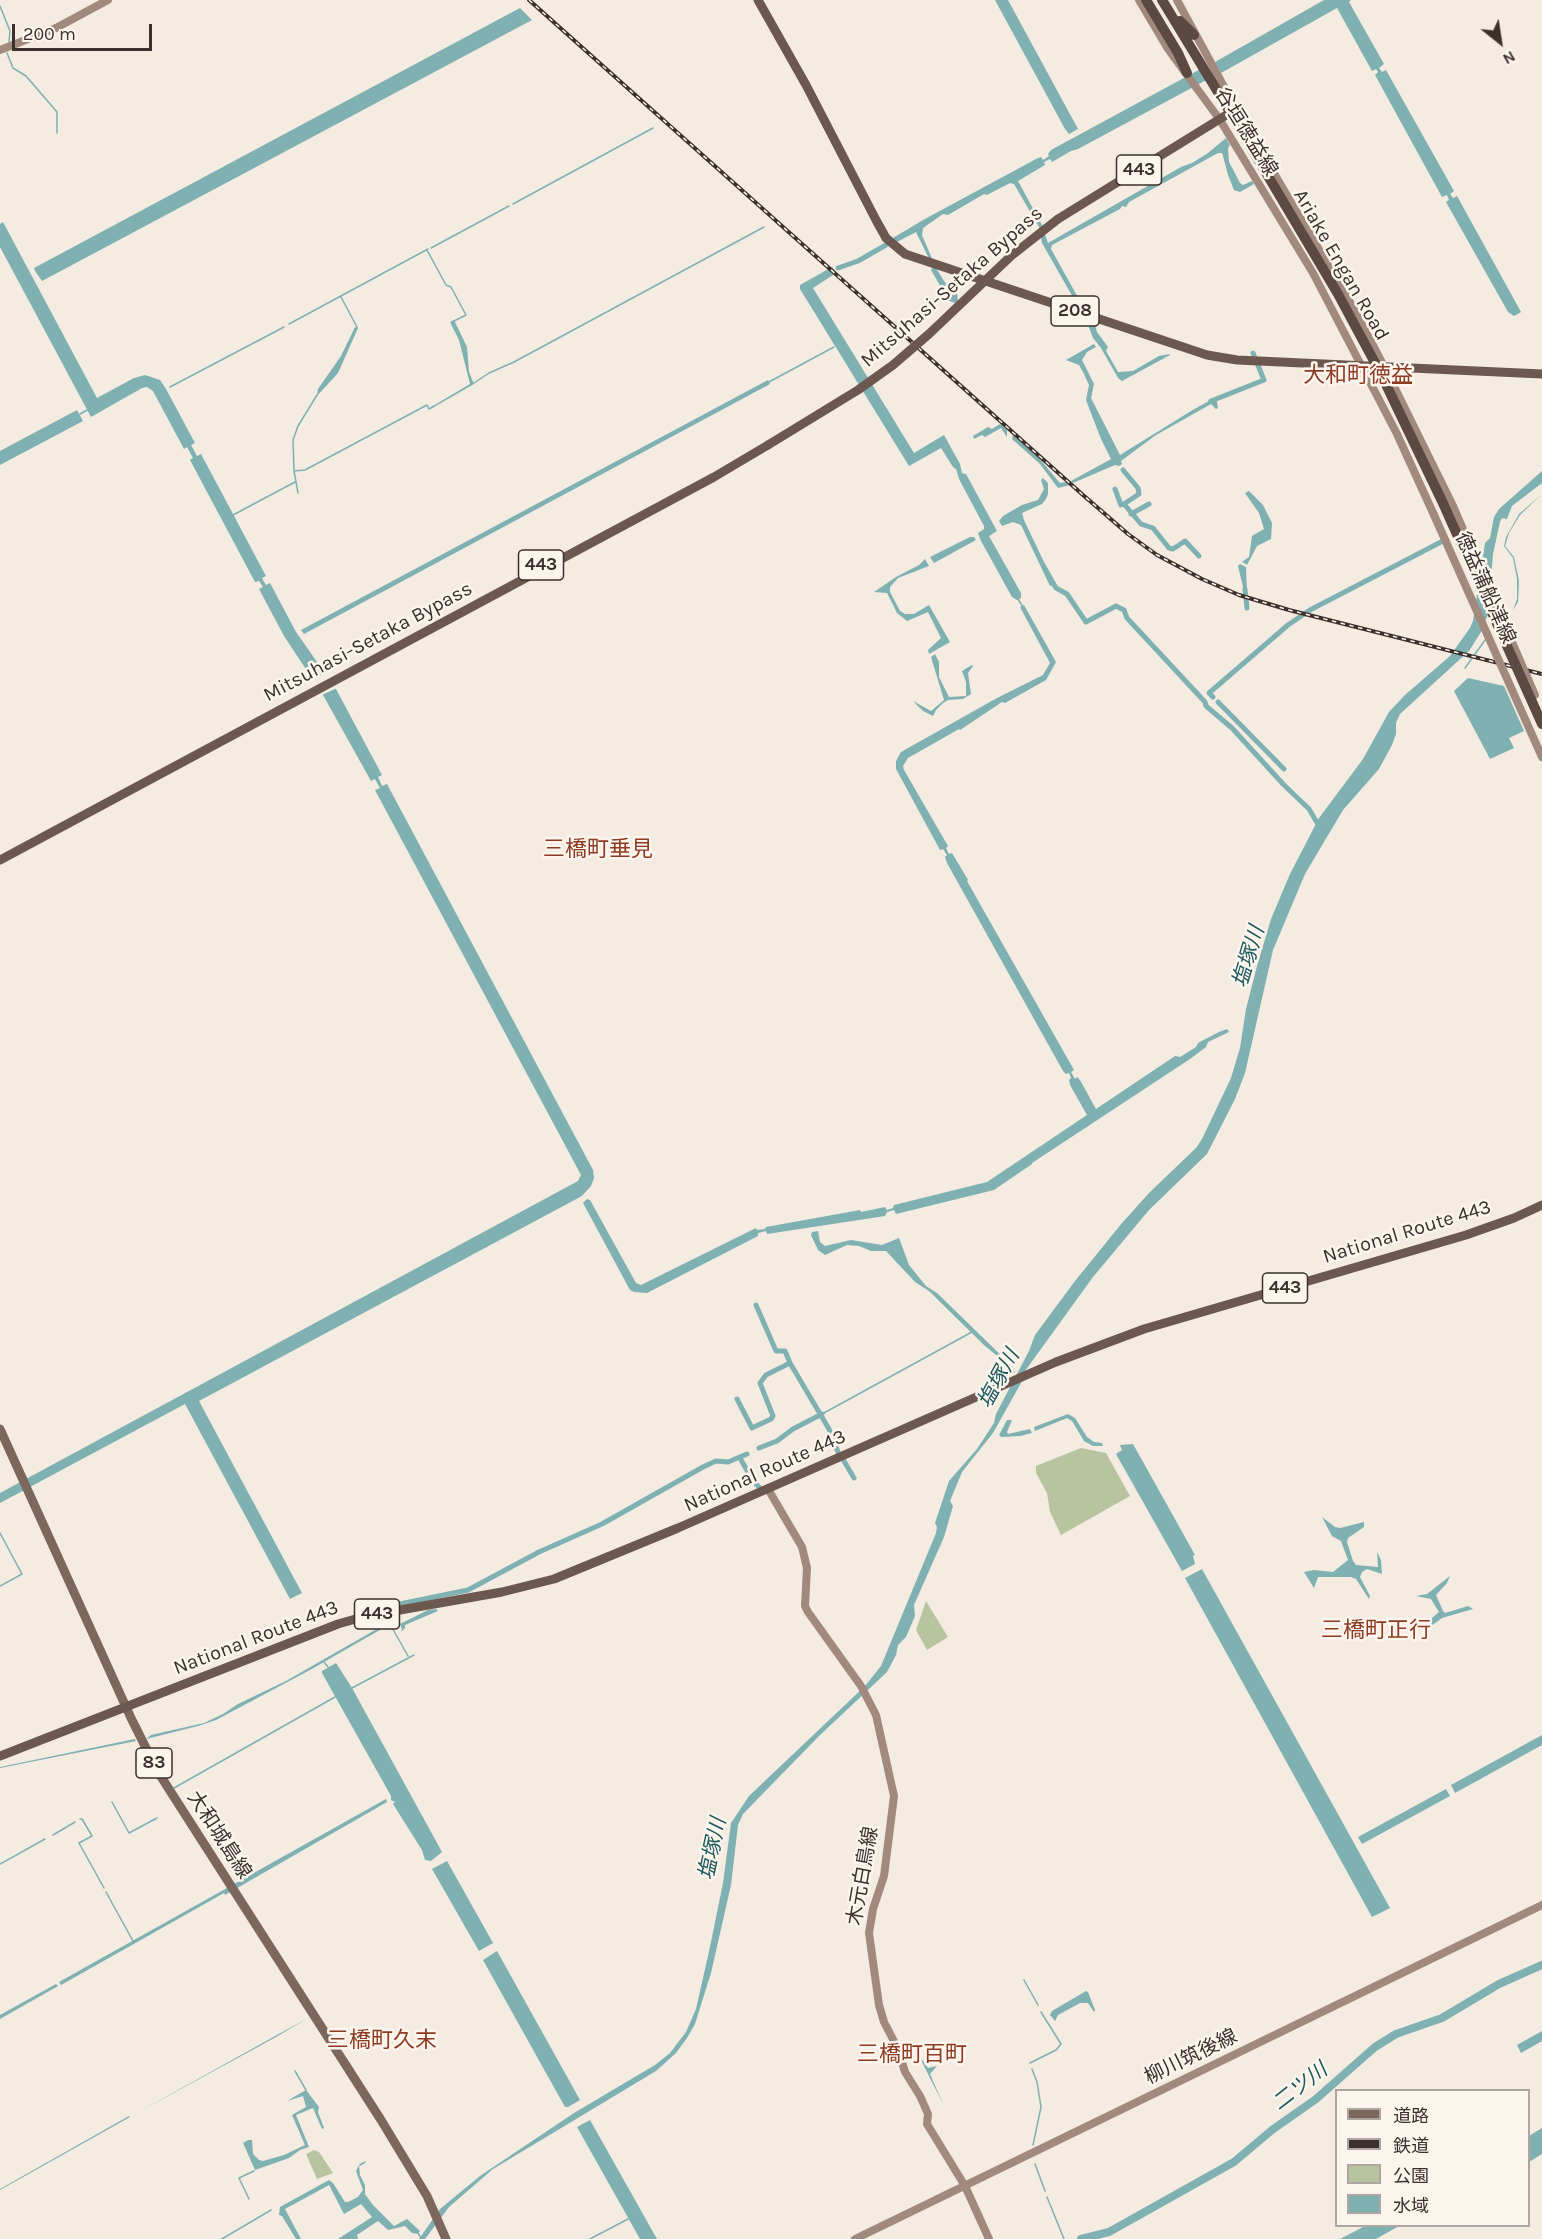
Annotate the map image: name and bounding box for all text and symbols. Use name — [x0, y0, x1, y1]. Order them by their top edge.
scale bar — [15, 12, 154, 50]
north arrow — [1470, 12, 1530, 72]
text: 200 m — [23, 23, 76, 45]
text: N — [1500, 47, 1519, 69]
street label: 谷垣徳益線 — [1209, 83, 1283, 181]
road number: 443 — [1116, 155, 1162, 185]
street label: Ariake Engan Road — [1288, 185, 1394, 345]
street label: Mitsuhasi-Setaka Bypass — [856, 202, 1048, 372]
road number: 208 — [1051, 296, 1099, 326]
district label: 大和町徳益 — [1303, 363, 1413, 389]
street label: 徳益蒲船津線 — [1450, 528, 1520, 648]
road number: 443 — [518, 550, 564, 580]
street label: Mitsuhasi-Setaka Bypass — [260, 577, 476, 707]
district label: 三橋町垂見 — [543, 837, 653, 863]
water label: 塩塚川 — [1228, 923, 1270, 991]
street label: National Route 443 — [1320, 1195, 1494, 1269]
road number: 443 — [1262, 1273, 1308, 1303]
water label: 塩塚川 — [973, 1345, 1025, 1413]
street label: National Route 443 — [680, 1425, 850, 1517]
street label: National Route 443 — [170, 1596, 342, 1680]
road number: 443 — [354, 1599, 400, 1629]
district label: 三橋町正行 — [1321, 1618, 1431, 1644]
road number: 83 — [136, 1748, 172, 1778]
street label: 大和城島線 — [182, 1787, 256, 1883]
water label: 塩塚川 — [694, 1816, 732, 1882]
street label: 木元白鳥線 — [842, 1825, 884, 1927]
street label: 柳川筑後線 — [1141, 2024, 1241, 2090]
district label: 三橋町久末 — [327, 2028, 437, 2054]
district label: 三橋町百町 — [857, 2042, 967, 2068]
water label: 二ツ川 — [1267, 2058, 1333, 2116]
legend — [1335, 2089, 1530, 2227]
text: 道路 — [1393, 2105, 1429, 2127]
text: 鉄道 — [1393, 2135, 1429, 2157]
text: 公園 — [1393, 2165, 1429, 2187]
text: 水域 — [1393, 2195, 1429, 2217]

